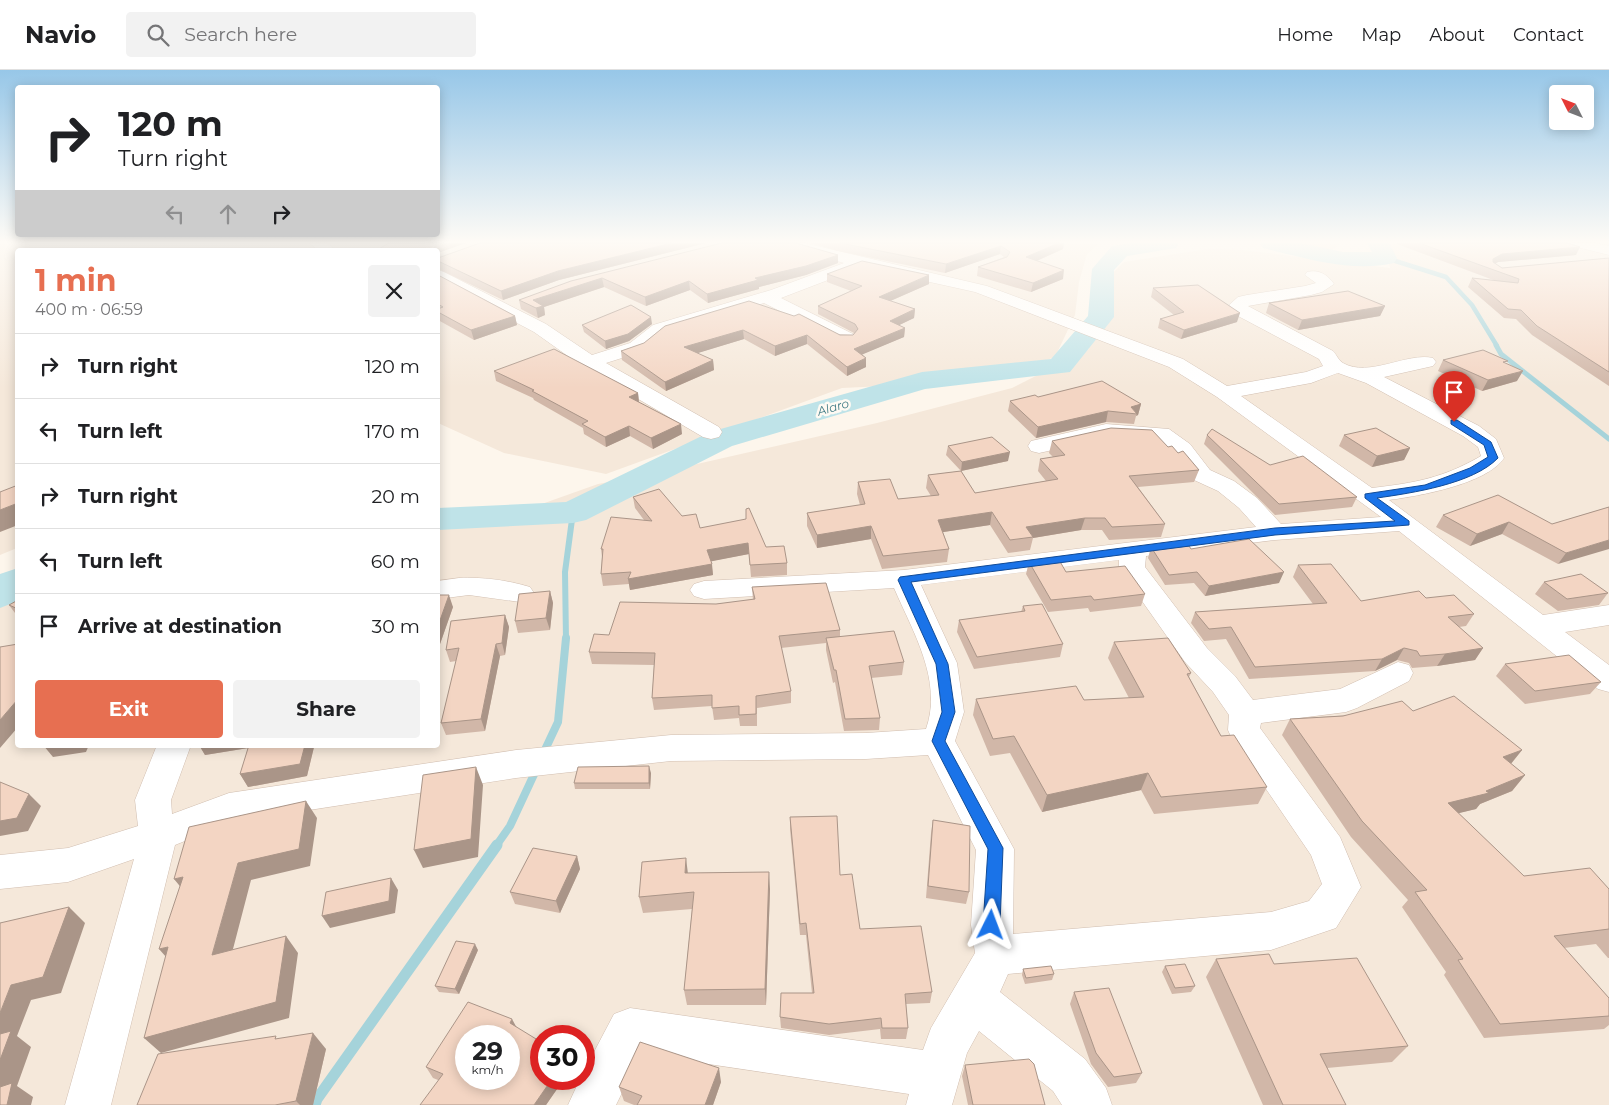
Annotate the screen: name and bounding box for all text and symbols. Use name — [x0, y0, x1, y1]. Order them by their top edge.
search box — [126, 12, 476, 57]
text: Navio — [25, 20, 96, 49]
icon: search — [144, 21, 172, 49]
text: Search here — [184, 23, 297, 46]
text: Home — [1277, 24, 1333, 46]
text: Map — [1361, 24, 1401, 46]
text: About — [1429, 24, 1485, 46]
text: Contact — [1513, 24, 1584, 46]
north arrow — [1549, 85, 1594, 130]
map controls — [1549, 85, 1594, 130]
text: 120 m — [118, 102, 223, 145]
icon: right — [35, 105, 100, 170]
text: Turn right — [118, 145, 228, 172]
icon: left — [161, 200, 189, 228]
icon: ahead — [214, 200, 242, 228]
icon: right — [267, 200, 295, 228]
text: 1 min — [35, 262, 116, 299]
button: close — [368, 265, 420, 317]
text: 400 m · 06:59 — [35, 300, 143, 319]
icon: right — [35, 352, 63, 380]
text: Turn right — [78, 355, 178, 378]
text: 120 m — [365, 355, 420, 378]
pin — [1433, 371, 1475, 422]
icon: arrive — [1440, 378, 1468, 406]
water label: Alaro — [815, 395, 851, 419]
icon: left — [35, 417, 63, 445]
text: Turn left — [78, 420, 163, 443]
text: 170 m — [365, 420, 420, 443]
icon: right — [35, 482, 63, 510]
text: Turn right — [78, 485, 178, 508]
text: 20 m — [372, 485, 420, 508]
icon: left — [35, 547, 63, 575]
text: Turn left — [78, 550, 163, 573]
text: 60 m — [371, 550, 420, 573]
icon: arrive — [35, 612, 63, 640]
text: Arrive at destination — [78, 615, 282, 638]
text: 30 m — [372, 615, 420, 638]
button: Exit — [35, 680, 223, 738]
button: Share — [233, 680, 420, 738]
position arrow — [964, 898, 1016, 950]
speed limit sign: 30 — [530, 1025, 595, 1090]
text: 29 — [472, 1036, 503, 1066]
text: km/h — [471, 1062, 504, 1077]

